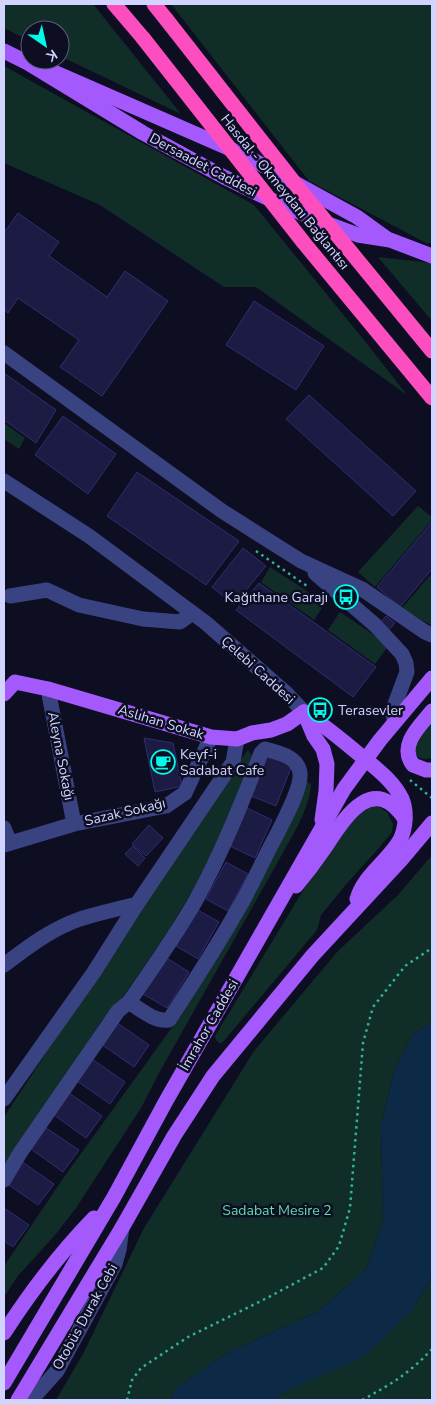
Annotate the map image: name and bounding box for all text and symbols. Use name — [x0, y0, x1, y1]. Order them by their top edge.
north arrow — [20, 20, 70, 70]
text: K — [42, 45, 61, 66]
street label: Hasdal - Okmeydanı Bağlantısı — [216, 110, 354, 274]
street label: Dersaadet Caddesi — [146, 129, 260, 201]
bus stop icon: Kağıthane Garajı — [333, 584, 359, 610]
place label: Kağıthane Garajı — [225, 588, 328, 607]
street label: Çelebi Caddesi — [217, 632, 299, 708]
bus stop icon: Terasevler — [307, 697, 333, 723]
street label: Aslıhan Sokak — [116, 700, 207, 744]
place label: Terasevler — [338, 701, 403, 720]
street label: Aleyna Sokağı — [43, 710, 79, 802]
place label: Keyf-i Sadabat Cafe — [180, 745, 264, 780]
cafe icon: Keyf-i Sadabat Cafe — [150, 749, 176, 775]
street label: Sazak Sokağı — [83, 793, 167, 831]
street label: İmrahor Caddesi — [175, 976, 243, 1074]
park label: Sadabat Mesire 2 — [222, 1201, 332, 1220]
street label: Otobüs Durak Cebi — [48, 1260, 122, 1374]

